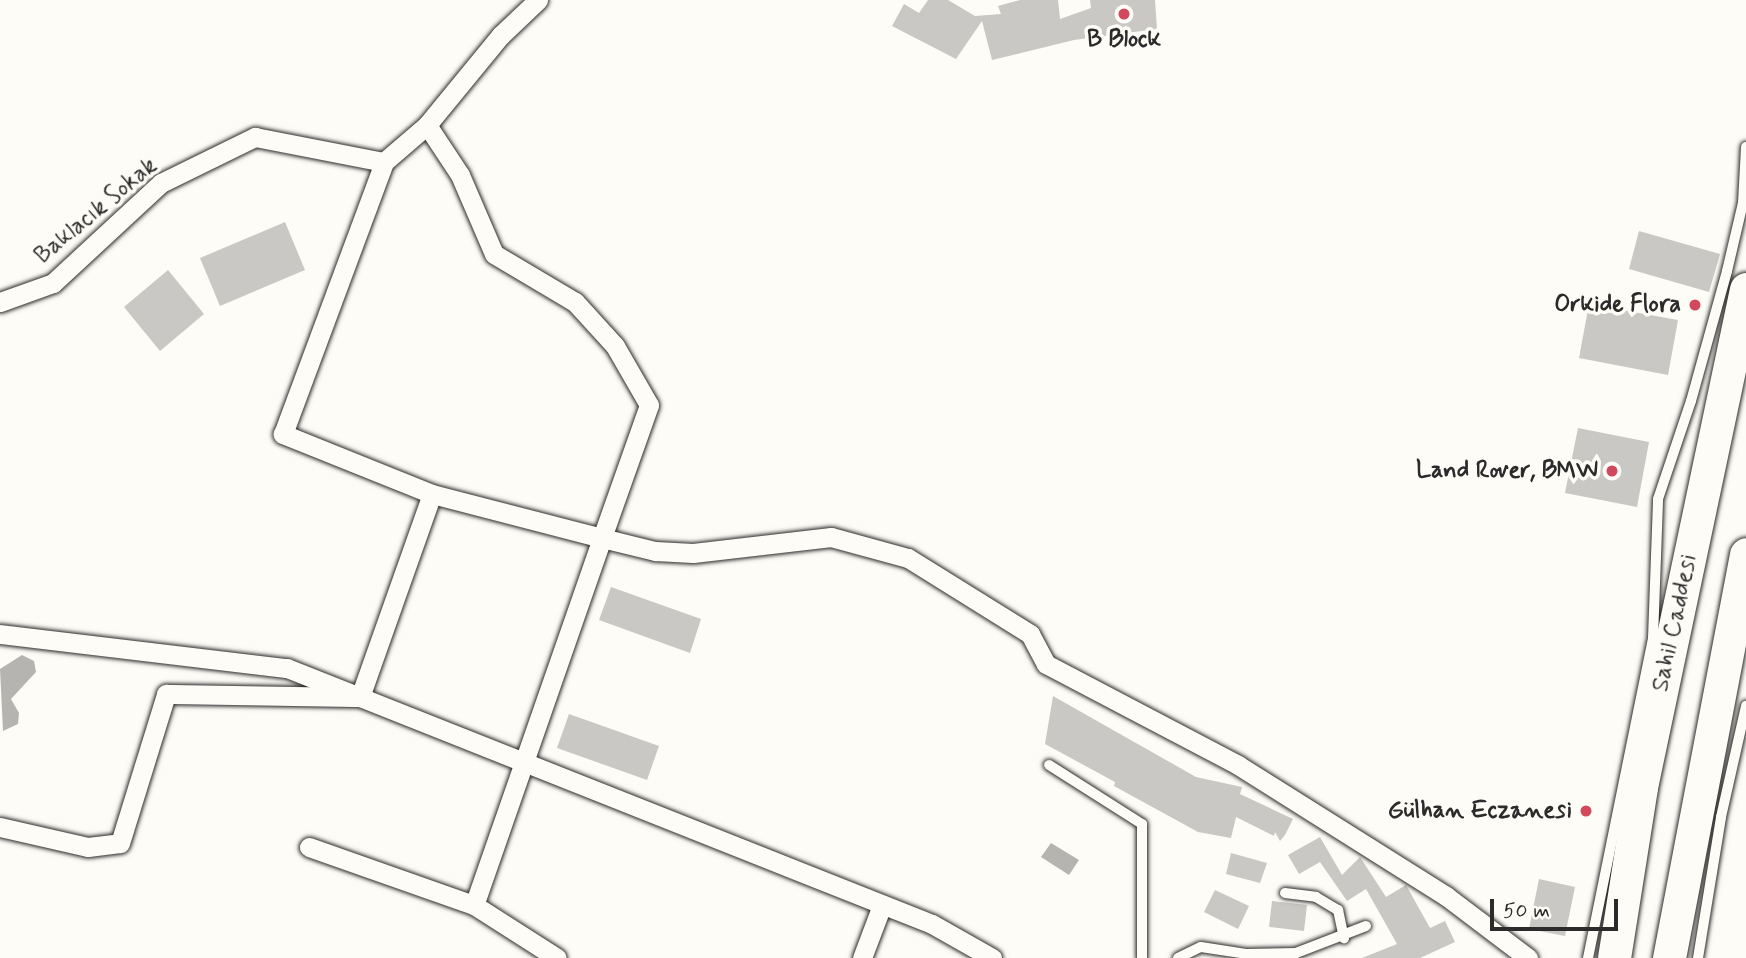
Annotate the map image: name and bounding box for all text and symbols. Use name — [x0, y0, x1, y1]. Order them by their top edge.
marker: B Block — [1116, 6, 1132, 22]
place label: B Block — [1087, 26, 1161, 54]
street label: Baklacık Sokak — [28, 151, 164, 271]
place label: Orkide Flora — [1554, 291, 1681, 319]
marker: Orkide Flora — [1687, 297, 1703, 313]
place label: Land Rover, BMW — [1414, 457, 1598, 485]
marker: Land Rover, BMW — [1604, 463, 1620, 479]
street label: Sahil Caddesi — [1647, 553, 1703, 693]
place label: Gülhan Eczanesi — [1394, 797, 1572, 825]
marker: Gülhan Eczanesi — [1578, 803, 1594, 819]
scale bar — [1494, 884, 1622, 928]
text: 50 m — [1503, 897, 1550, 925]

